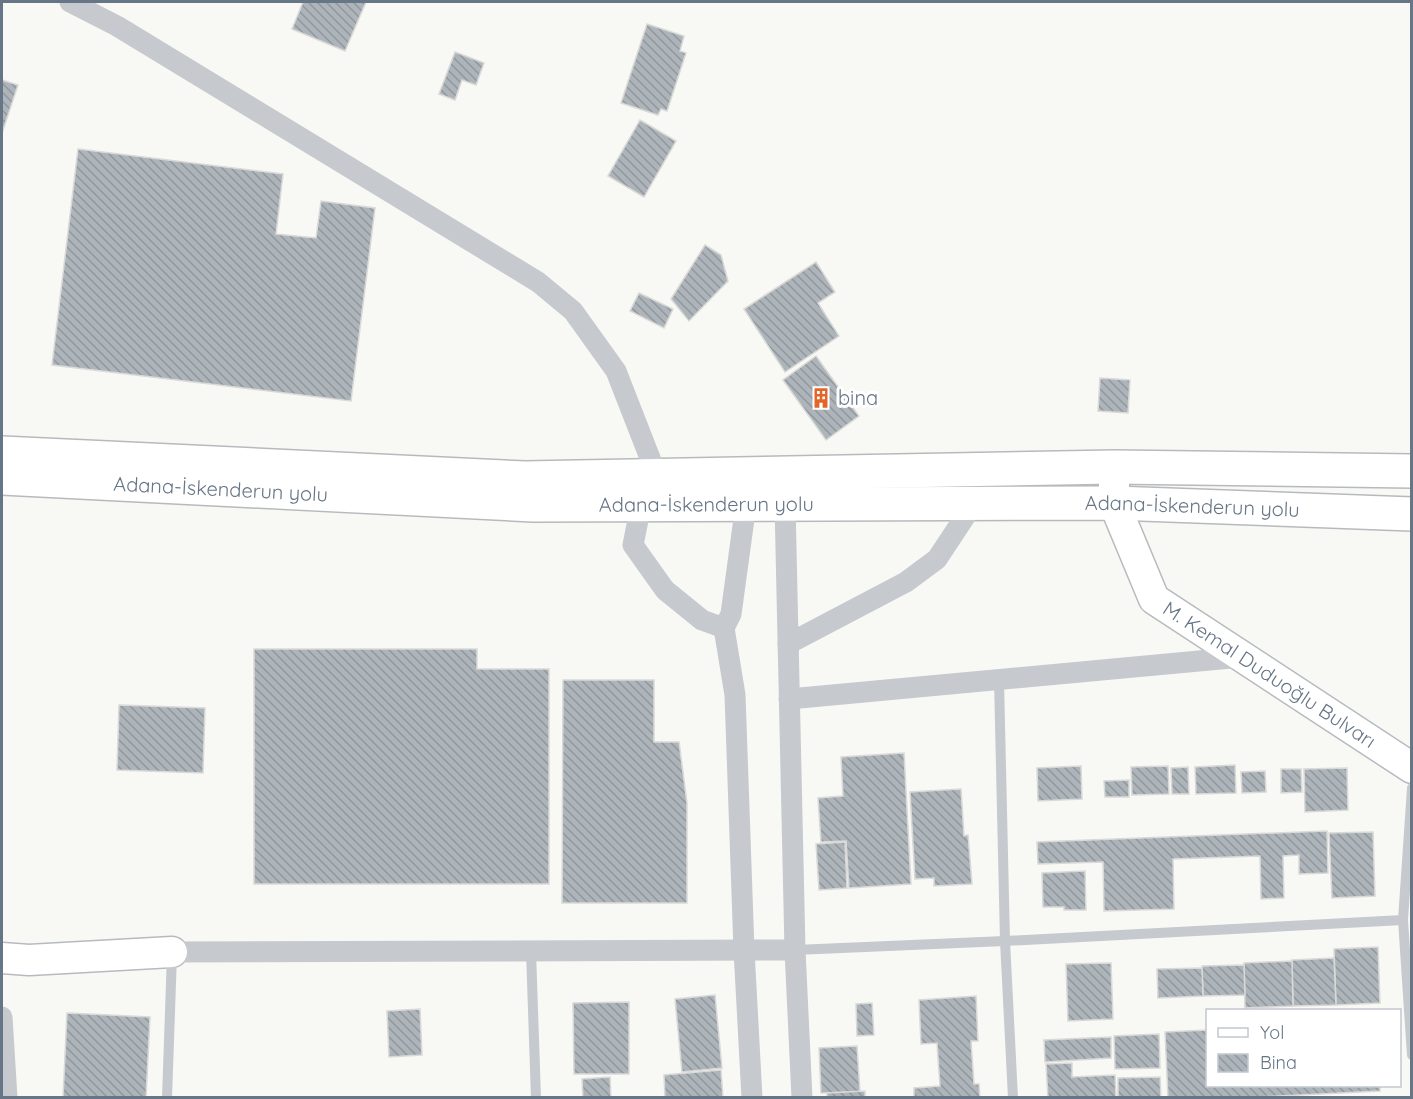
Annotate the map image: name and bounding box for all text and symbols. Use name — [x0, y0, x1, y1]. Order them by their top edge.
place label: bina — [838, 385, 878, 410]
building icon: bina — [809, 386, 833, 410]
street label: Adana-İskenderun yolu — [113, 471, 329, 507]
street label: Adana-İskenderun yolu — [1085, 490, 1300, 522]
street label: Adana-İskenderun yolu — [599, 491, 814, 517]
street label: M. Kemal Duduoğlu Bulvarı — [1159, 595, 1381, 753]
legend — [1206, 1009, 1401, 1087]
text: Yol — [1260, 1021, 1284, 1044]
text: Bina — [1260, 1051, 1297, 1074]

